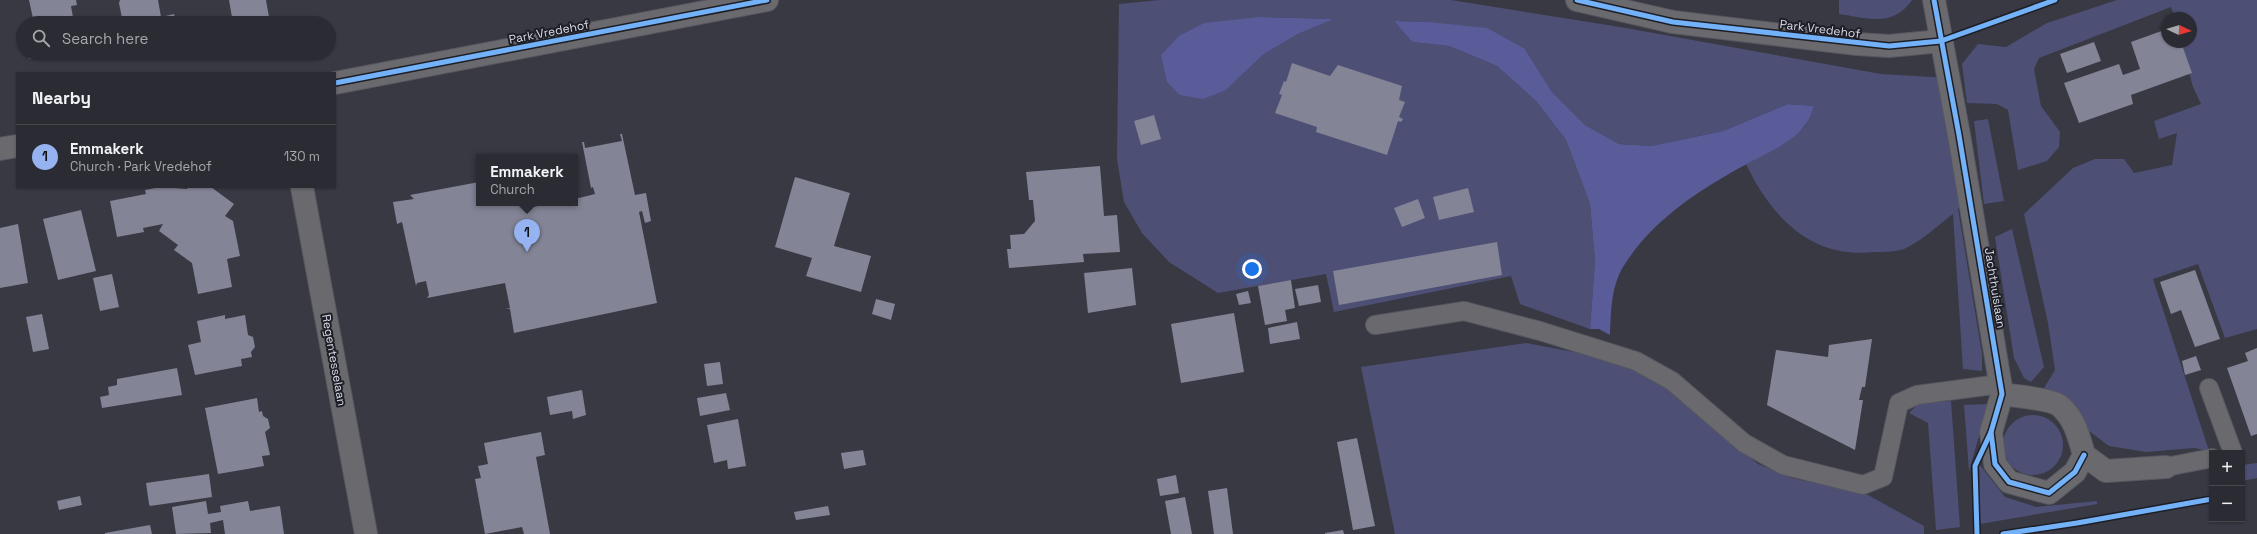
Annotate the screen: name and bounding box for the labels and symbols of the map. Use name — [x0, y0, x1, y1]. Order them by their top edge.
north arrow — [2161, 12, 2197, 48]
street label: Park Vredehof — [508, 16, 590, 48]
street label: Park Vredehof — [1779, 16, 1861, 42]
pin: 1 — [514, 219, 540, 252]
street label: Jachthuislaan — [1981, 247, 2009, 329]
your location — [1242, 259, 1262, 279]
street label: Regentesselaan — [318, 313, 350, 407]

